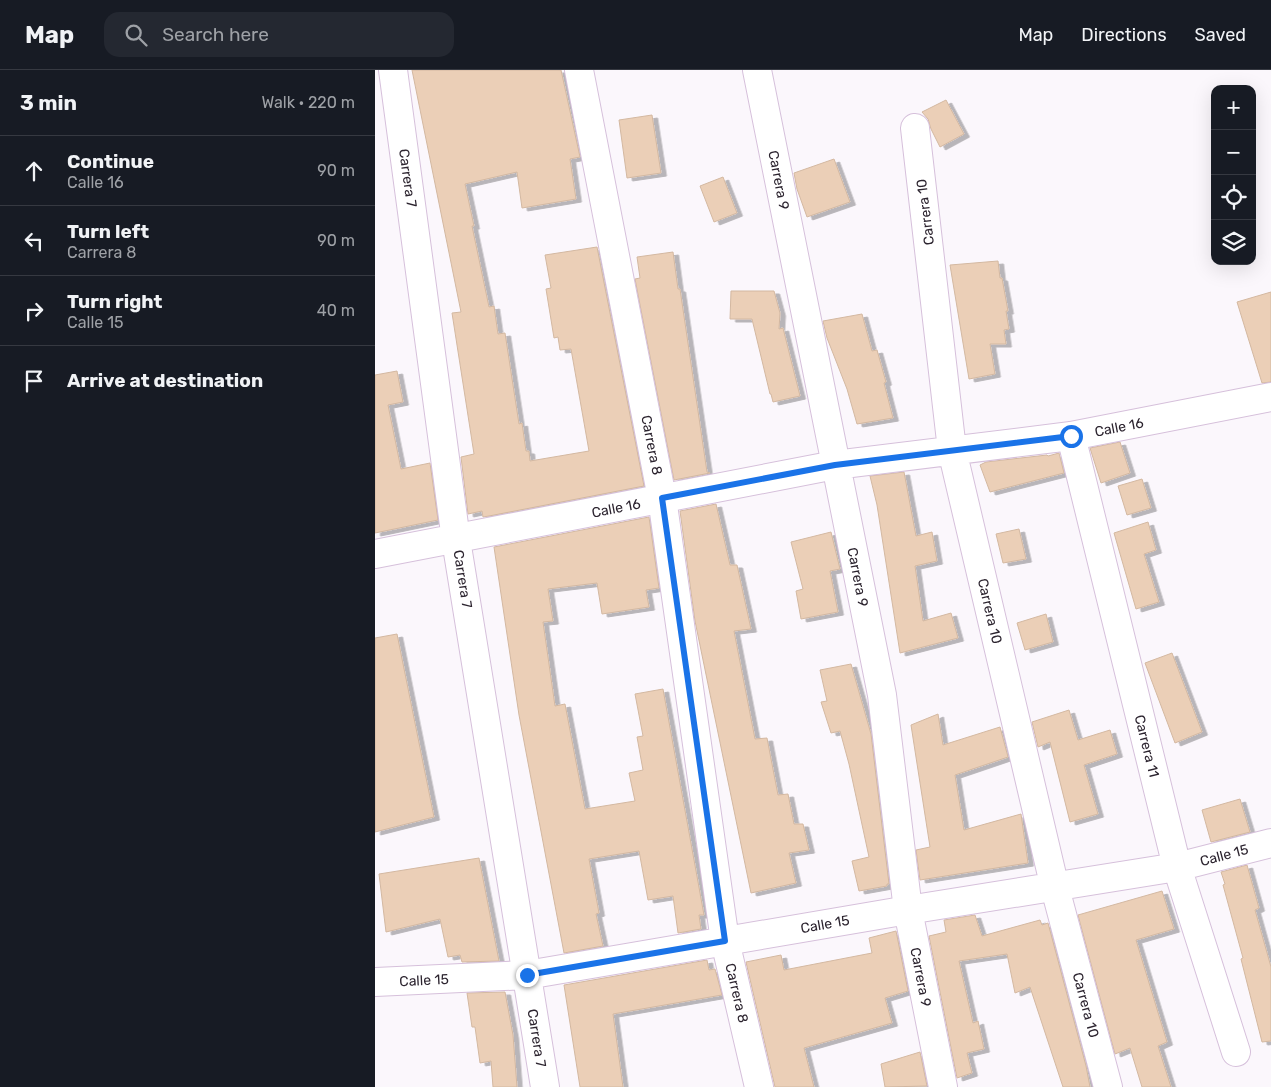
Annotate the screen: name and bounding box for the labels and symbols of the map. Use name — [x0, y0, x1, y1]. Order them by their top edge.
street label: Carrera 7 — [395, 148, 420, 208]
street label: Carrera 9 — [764, 149, 793, 211]
street label: Carrera 10 — [913, 178, 938, 246]
street label: Carrera 8 — [637, 414, 666, 477]
street label: Calle 16 — [1093, 414, 1145, 441]
route start — [1060, 425, 1083, 448]
street label: Calle 16 — [590, 495, 642, 522]
street label: Carrera 9 — [843, 546, 872, 608]
street label: Carrera 7 — [449, 549, 476, 610]
street label: Carrera 10 — [974, 577, 1005, 646]
street label: Carrera 11 — [1131, 713, 1162, 779]
street label: Calle 15 — [1198, 841, 1250, 870]
street label: Calle 15 — [799, 912, 851, 937]
street label: Carrera 9 — [906, 946, 935, 1008]
street label: Carrera 8 — [721, 962, 752, 1025]
route end — [516, 964, 539, 987]
street label: Calle 15 — [399, 971, 449, 990]
street label: Carrera 10 — [1069, 971, 1102, 1040]
street label: Carrera 7 — [523, 1008, 550, 1069]

